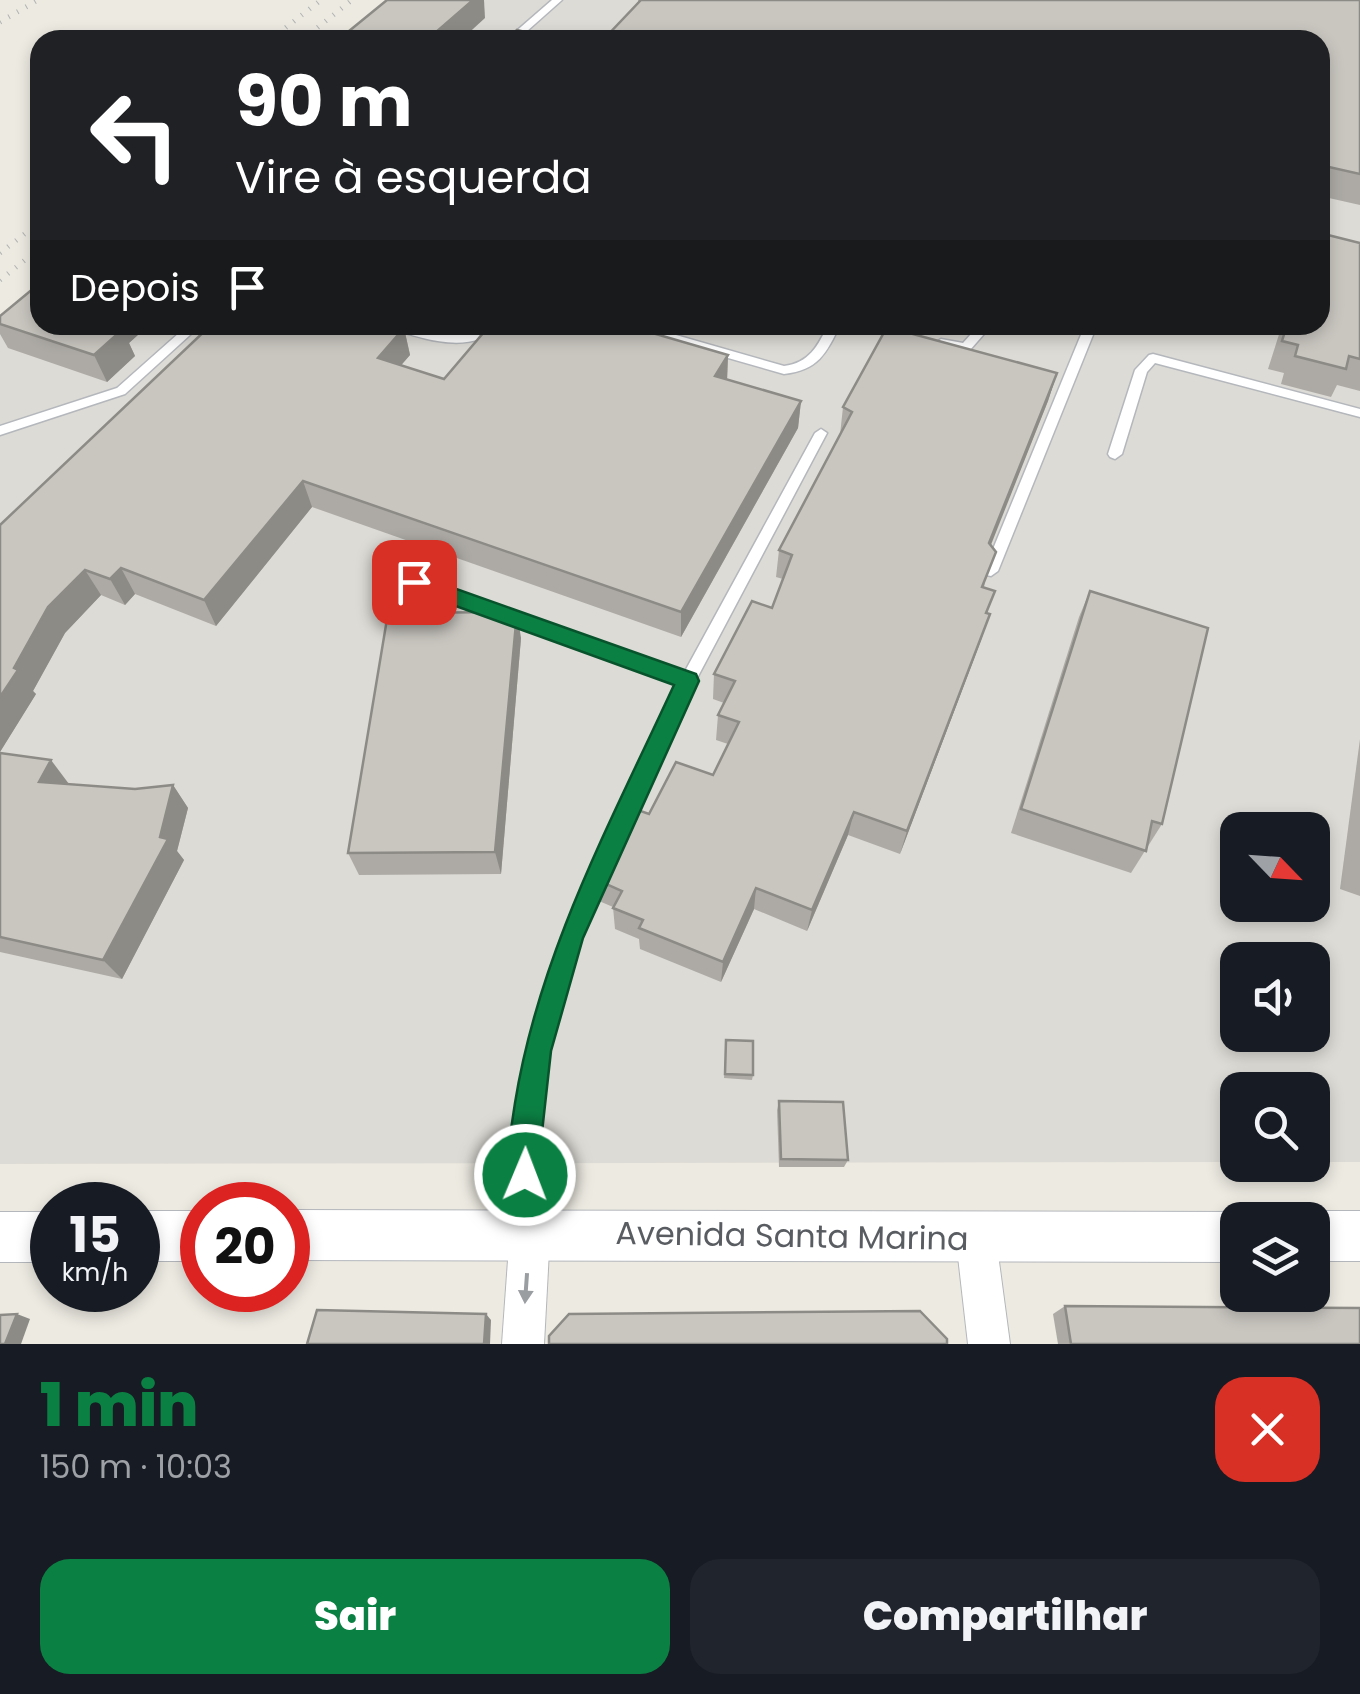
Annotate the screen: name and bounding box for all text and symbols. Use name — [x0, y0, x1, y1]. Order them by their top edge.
text: 90 m — [235, 52, 413, 151]
icon: left — [70, 70, 200, 200]
text: Vire à esquerda — [235, 146, 592, 209]
icon: arrive — [220, 260, 275, 315]
text: Depois — [70, 261, 200, 314]
pin — [372, 540, 457, 625]
icon: arrive — [387, 555, 442, 610]
north arrow — [1220, 812, 1330, 922]
map controls — [1220, 812, 1330, 1312]
button: sound — [1220, 942, 1330, 1052]
button: search — [1220, 1072, 1330, 1182]
position arrow — [473, 1123, 577, 1227]
speed limit sign: 20 — [180, 1182, 310, 1312]
text: 15 — [69, 1199, 121, 1270]
button: layers — [1220, 1202, 1330, 1312]
street label: Avenida Santa Marina — [615, 1210, 969, 1261]
text: km/h — [62, 1255, 128, 1290]
one-way arrow — [518, 1273, 534, 1305]
text: 1 min — [40, 1363, 198, 1447]
button: close — [1215, 1377, 1320, 1482]
text: 150 m · 10:03 — [40, 1444, 232, 1489]
button: Sair — [40, 1559, 670, 1674]
button: Compartilhar — [690, 1559, 1320, 1674]

